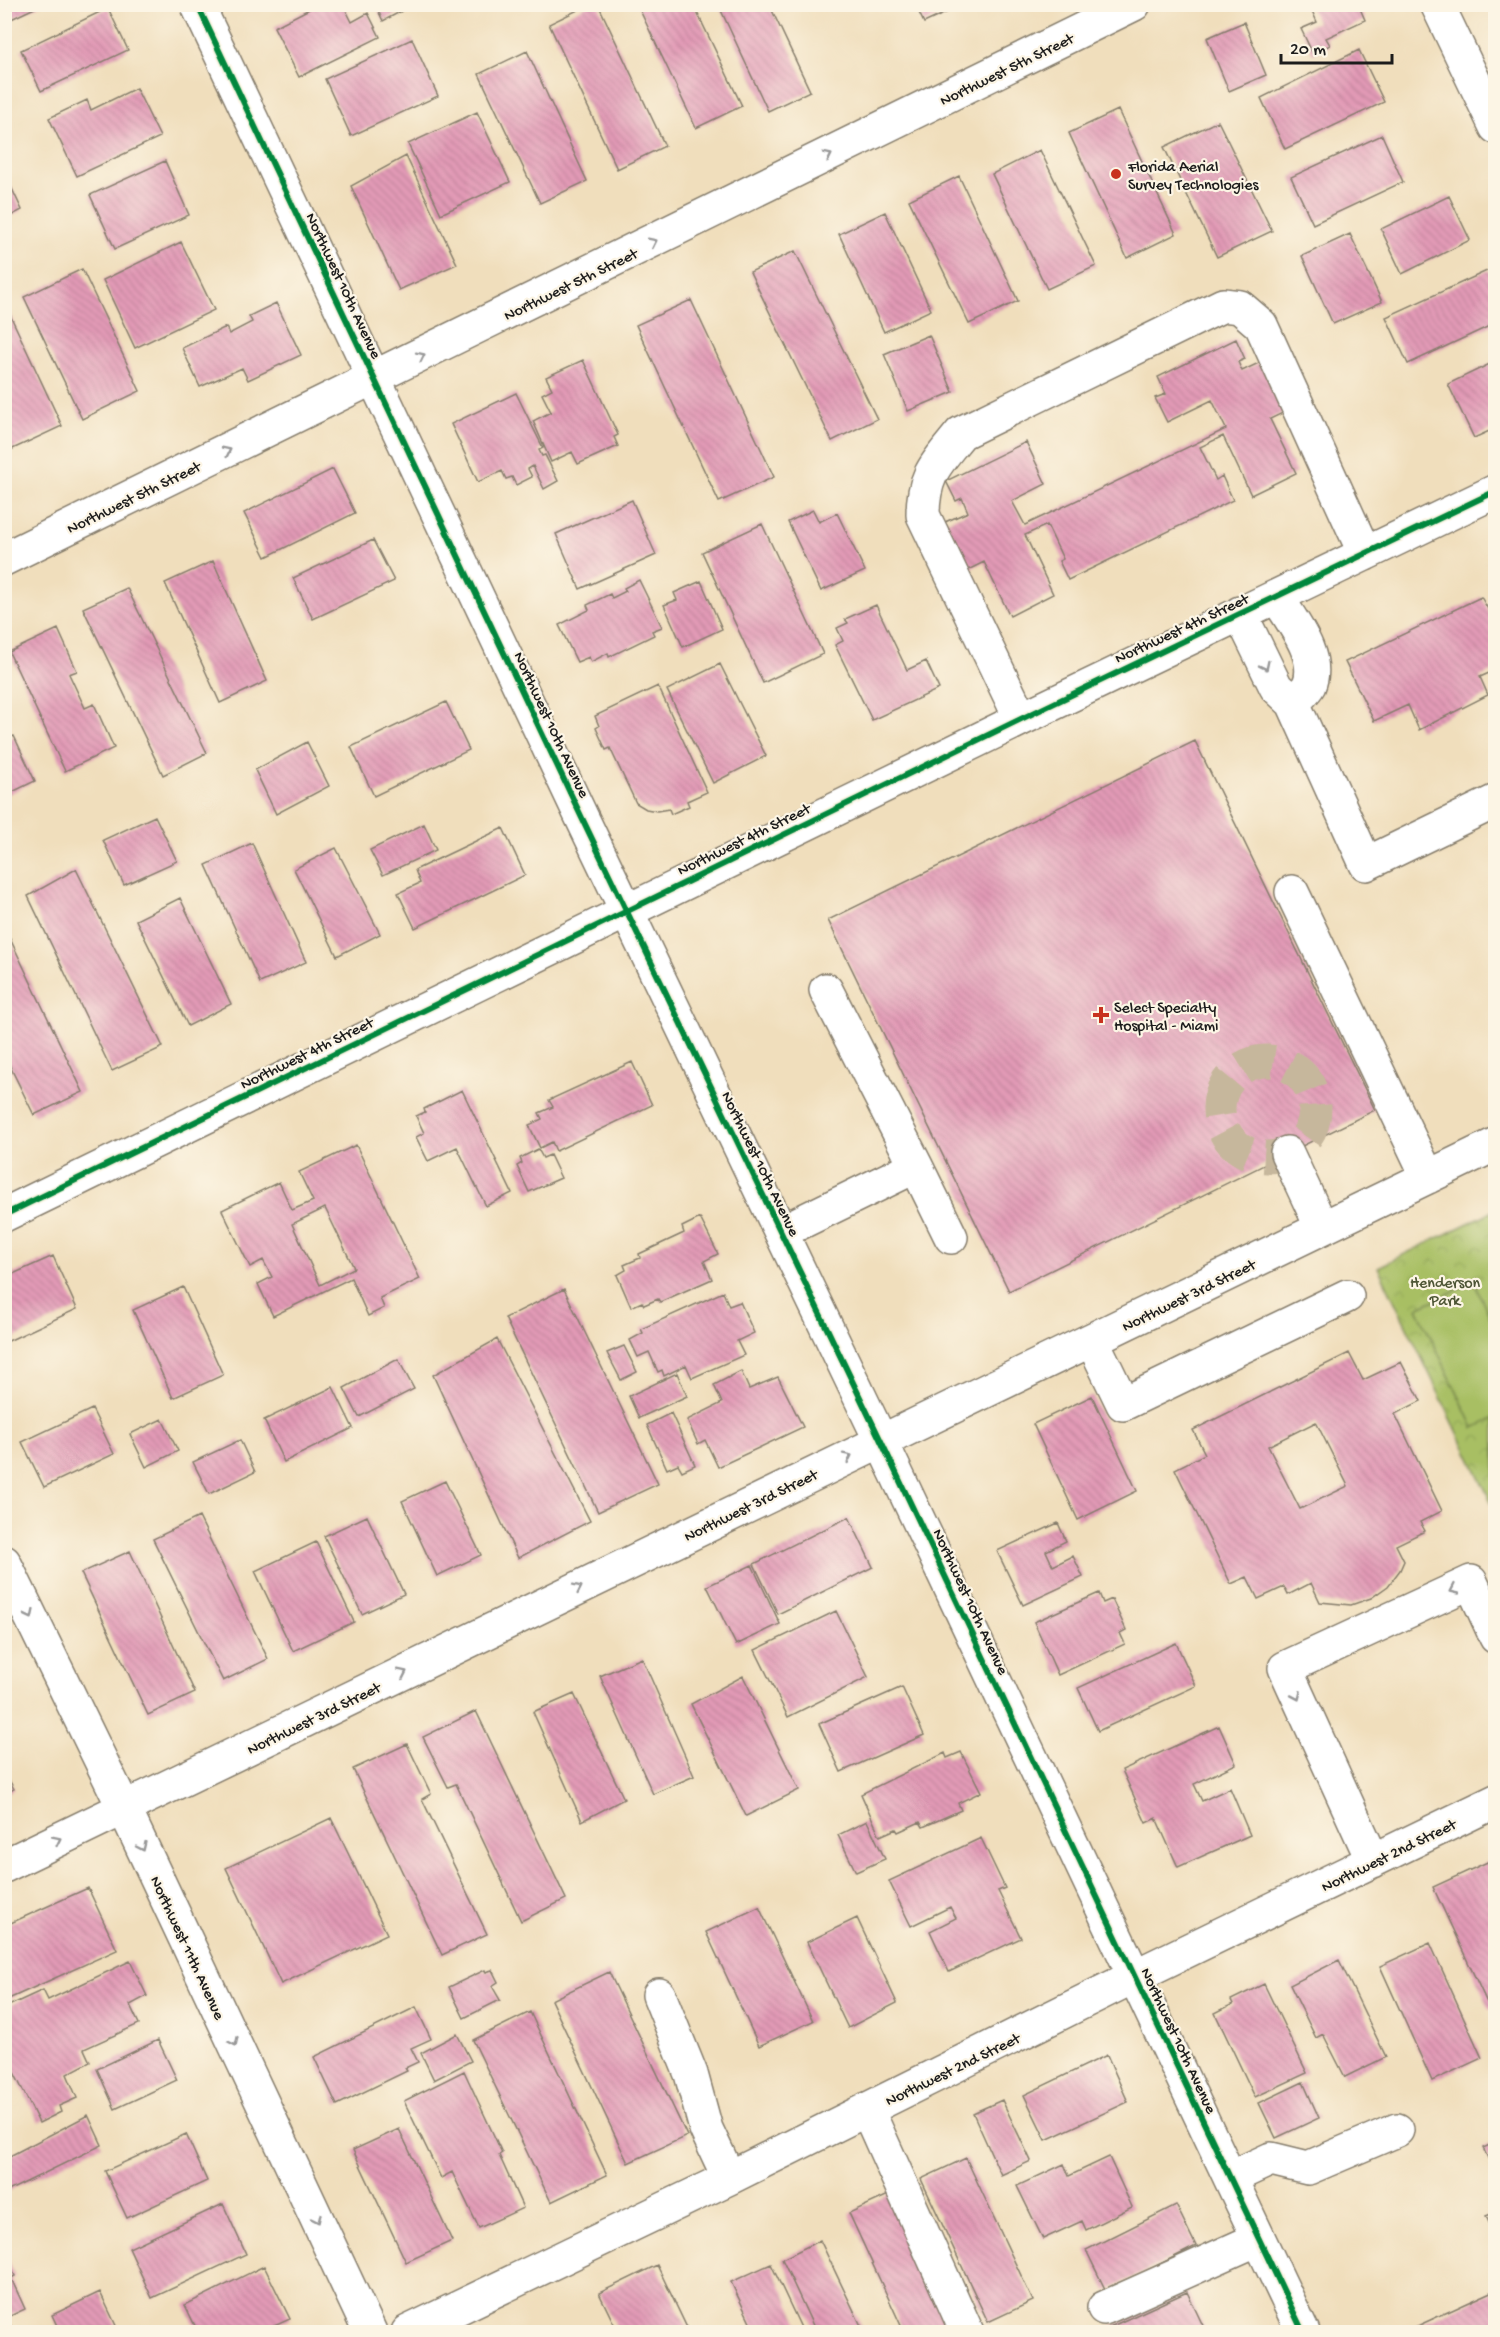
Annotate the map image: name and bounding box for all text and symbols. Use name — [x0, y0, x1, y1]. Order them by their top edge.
scale bar — [1281, 27, 1392, 65]
street label: Northwest 5th Street — [938, 30, 1079, 112]
text: 20 m — [1290, 40, 1326, 61]
one-way arrow — [821, 151, 832, 163]
place label: Florida Aerial Survey Technologies — [1127, 159, 1260, 196]
marker: Florida Aerial Survey Technologies — [1109, 167, 1123, 181]
street label: Northwest 10th Avenue — [300, 210, 384, 363]
one-way arrow — [646, 238, 657, 249]
street label: Northwest 5th Street — [502, 245, 643, 327]
one-way arrow — [415, 352, 426, 363]
one-way arrow — [221, 446, 232, 458]
street label: Northwest 5th Street — [65, 458, 206, 540]
street label: Northwest 4th Street — [1113, 590, 1254, 670]
street label: Northwest 10th Avenue — [508, 649, 592, 802]
one-way arrow — [1257, 660, 1269, 671]
street label: Northwest 4th Street — [675, 800, 815, 882]
place label: Select Specialty Hospital - Miami — [1114, 1000, 1219, 1037]
marker: Select Specialty Hospital - Miami — [1092, 1006, 1110, 1024]
street label: Northwest 4th Street — [238, 1014, 378, 1096]
street label: Northwest 10th Avenue — [715, 1089, 803, 1241]
street label: Northwest 3rd Street — [1120, 1256, 1261, 1338]
park label: Henderson Park — [1410, 1275, 1480, 1312]
one-way arrow — [842, 1452, 853, 1464]
street label: Northwest 3rd Street — [682, 1466, 823, 1548]
street label: Northwest 10th Avenue — [927, 1526, 1011, 1679]
one-way arrow — [1449, 1582, 1460, 1594]
one-way arrow — [572, 1583, 583, 1595]
one-way arrow — [22, 1608, 34, 1619]
one-way arrow — [396, 1668, 407, 1680]
street label: Northwest 3rd Street — [245, 1679, 386, 1761]
one-way arrow — [1290, 1689, 1302, 1700]
street label: Northwest 2nd Street — [1319, 1816, 1461, 1898]
one-way arrow — [51, 1836, 62, 1848]
one-way arrow — [135, 1840, 147, 1851]
street label: Northwest 11th Avenue — [144, 1874, 228, 2024]
street label: Northwest 10th Avenue — [1135, 1965, 1219, 2118]
street label: Northwest 2nd Street — [883, 2030, 1025, 2112]
one-way arrow — [227, 2036, 239, 2047]
one-way arrow — [310, 2212, 322, 2223]

